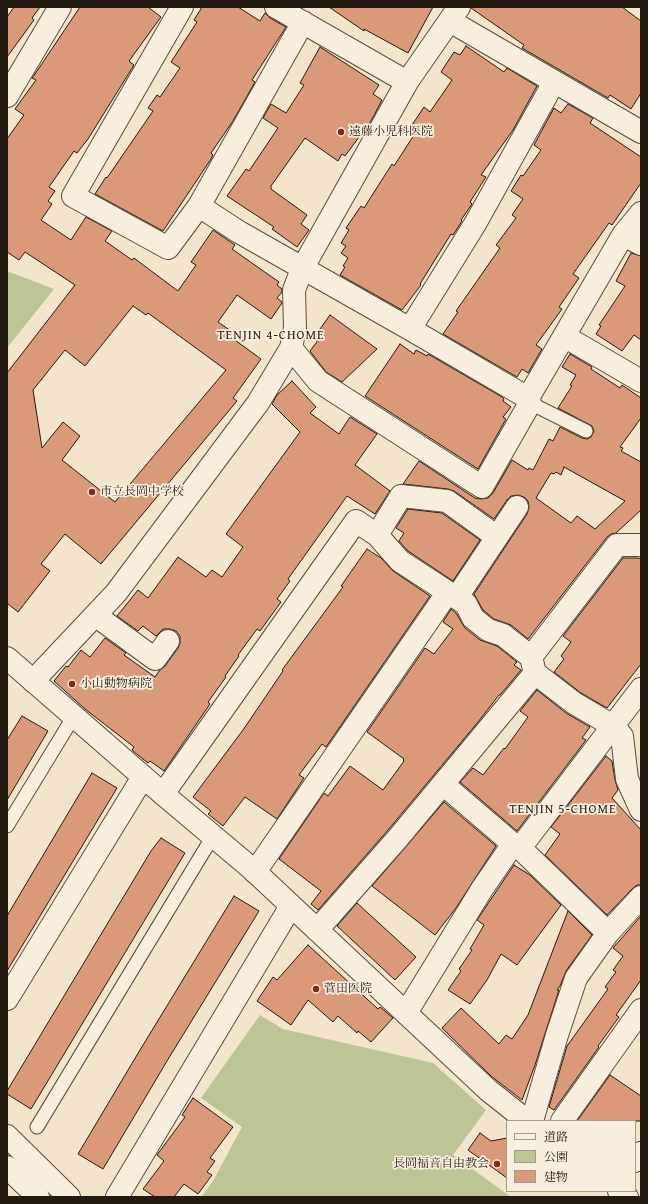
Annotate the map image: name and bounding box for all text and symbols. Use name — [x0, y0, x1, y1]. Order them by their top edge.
place label: 遠藤小児科医院 — [349, 125, 433, 139]
marker: 遠藤小児科医院 — [336, 127, 346, 137]
district label: TENJIN 4-CHOME — [217, 328, 325, 344]
place label: 市立長岡中学校 — [100, 485, 184, 499]
marker: 市立長岡中学校 — [87, 487, 97, 497]
place label: 小山動物病院 — [80, 677, 152, 691]
marker: 小山動物病院 — [67, 679, 77, 689]
district label: TENJIN 5-CHOME — [509, 802, 617, 818]
place label: 菅田医院 — [324, 982, 372, 996]
marker: 菅田医院 — [311, 984, 321, 994]
legend — [506, 1120, 636, 1192]
text: 道路 — [544, 1128, 568, 1145]
text: 公園 — [544, 1148, 568, 1165]
place label: 長岡福音自由教会 — [393, 1157, 489, 1171]
marker: 長岡福音自由教会 — [492, 1159, 502, 1169]
text: 建物 — [544, 1168, 568, 1185]

